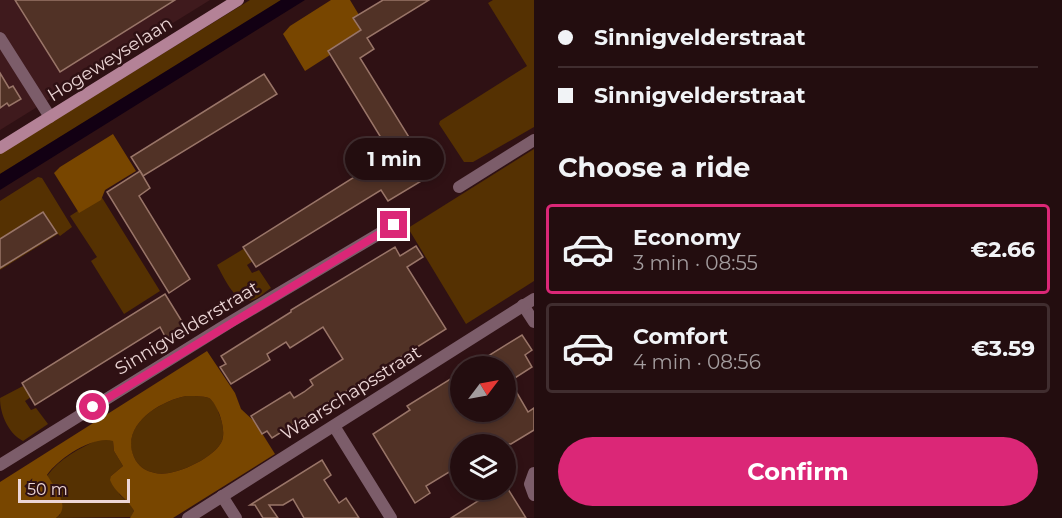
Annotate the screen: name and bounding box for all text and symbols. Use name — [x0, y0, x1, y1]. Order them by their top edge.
street label: Hogeweyselaan — [44, 12, 176, 106]
text: Sinnigvelderstraat — [594, 24, 806, 51]
text: Sinnigvelderstraat — [594, 82, 806, 109]
callout: 1 min — [344, 138, 444, 180]
text: 1 min — [367, 147, 422, 171]
text: Choose a ride — [558, 151, 750, 184]
route end — [380, 211, 407, 238]
icon: car — [561, 222, 615, 276]
text: Economy — [633, 224, 741, 251]
text: €2.66 — [971, 236, 1035, 263]
text: 3 min · 08:55 — [633, 251, 758, 275]
street label: Sinnigvelderstraat — [111, 276, 263, 380]
icon: car — [561, 321, 615, 375]
text: Comfort — [633, 323, 728, 350]
text: €3.59 — [971, 335, 1035, 362]
street label: Waarschapsstraat — [277, 341, 425, 445]
text: 4 min · 08:56 — [633, 350, 761, 374]
north arrow — [450, 356, 516, 422]
map controls — [450, 356, 516, 500]
route start — [79, 393, 106, 420]
button: layers — [450, 434, 516, 500]
button: Confirm — [558, 437, 1038, 506]
scale bar — [18, 476, 130, 504]
text: 50 m — [27, 480, 68, 499]

